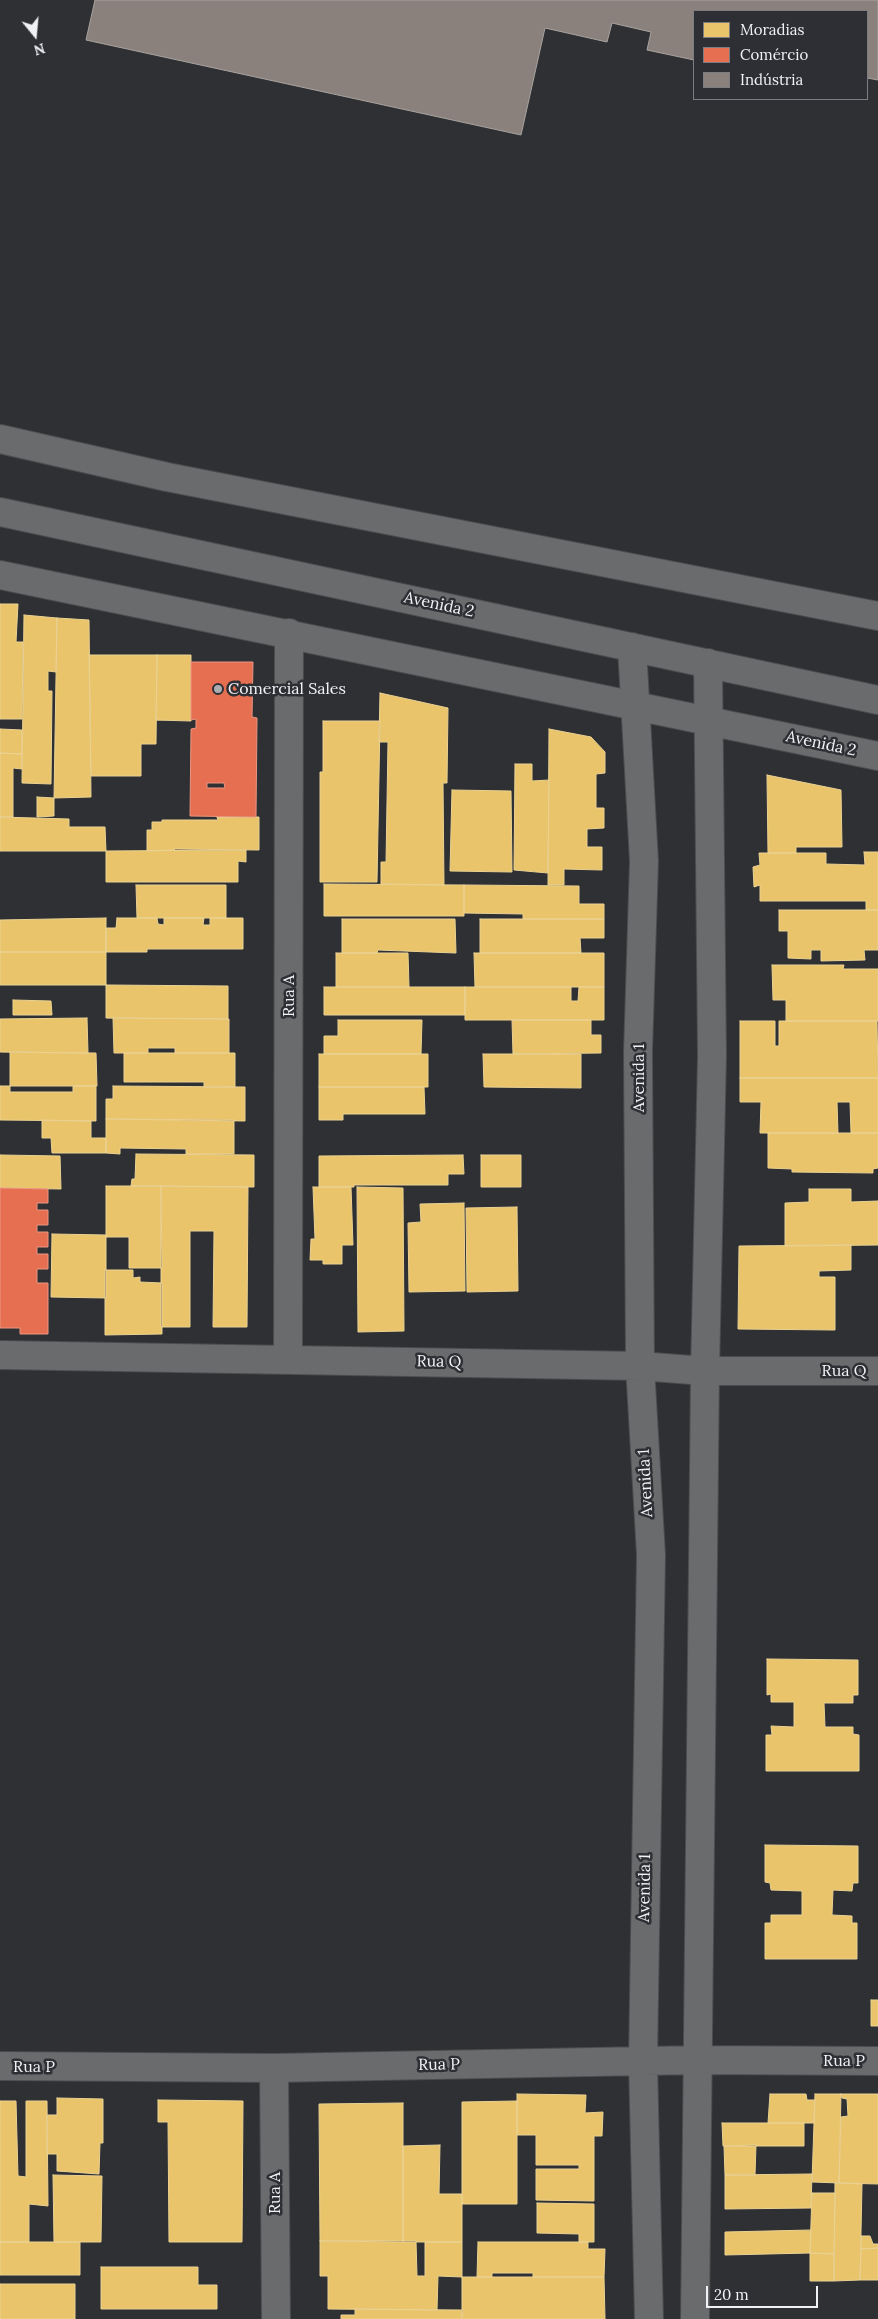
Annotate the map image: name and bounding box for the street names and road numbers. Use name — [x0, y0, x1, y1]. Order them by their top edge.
street label: Avenida 2 — [402, 588, 476, 622]
street label: Avenida 2 — [784, 727, 858, 761]
street label: Rua A — [279, 975, 299, 1017]
street label: Avenida 1 — [629, 1044, 649, 1112]
street label: Rua Q — [416, 1352, 462, 1372]
street label: Rua Q — [822, 1361, 866, 1381]
street label: Avenida 1 — [635, 1448, 657, 1518]
street label: Avenida 1 — [635, 1854, 655, 1922]
street label: Rua P — [823, 2051, 865, 2071]
street label: Rua P — [418, 2055, 460, 2075]
street label: Rua P — [13, 2057, 55, 2077]
street label: Rua A — [265, 2172, 285, 2214]

